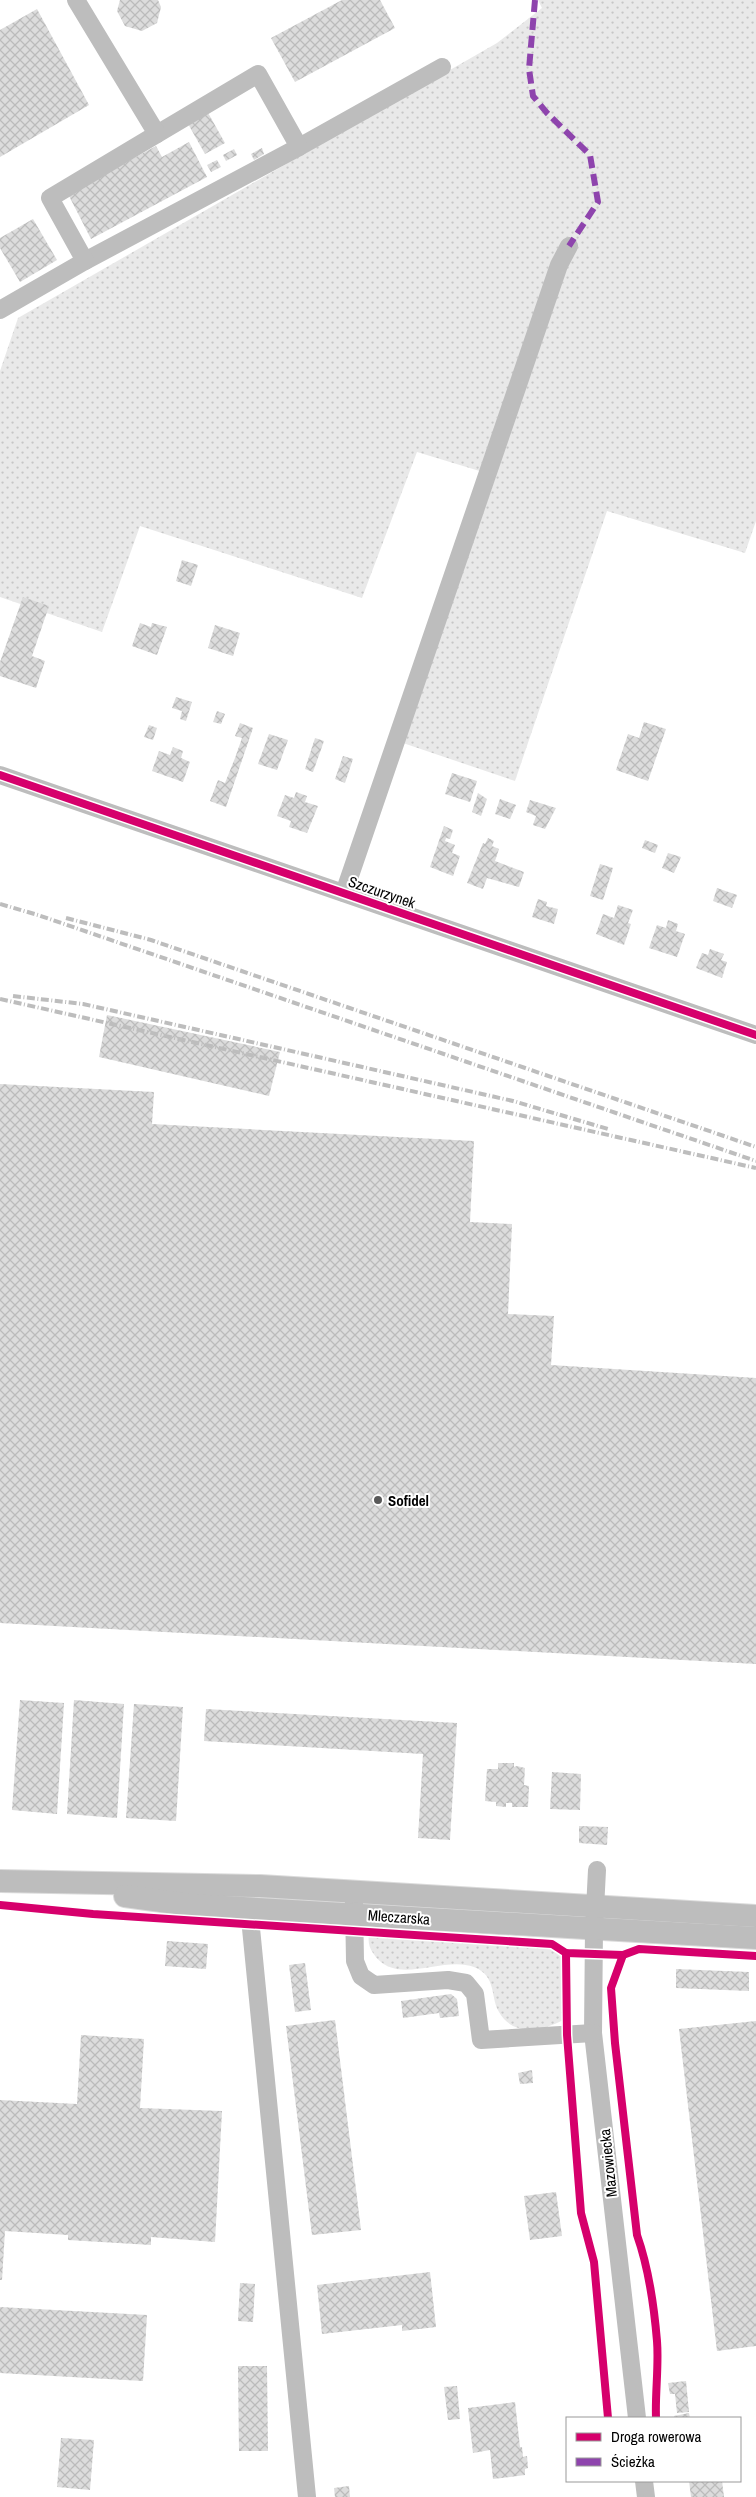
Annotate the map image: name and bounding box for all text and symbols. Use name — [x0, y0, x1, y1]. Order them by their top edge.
street label: Szczurzynek — [346, 871, 419, 914]
place label: Sofidel — [388, 1490, 429, 1511]
marker: Sofidel — [372, 1494, 384, 1506]
street label: Mleczarska — [367, 1904, 431, 1930]
street label: Mazowiecka — [594, 2128, 622, 2198]
legend — [566, 2417, 741, 2482]
text: Droga rowerowa — [611, 2426, 701, 2447]
text: Ścieżka — [611, 2451, 655, 2472]

